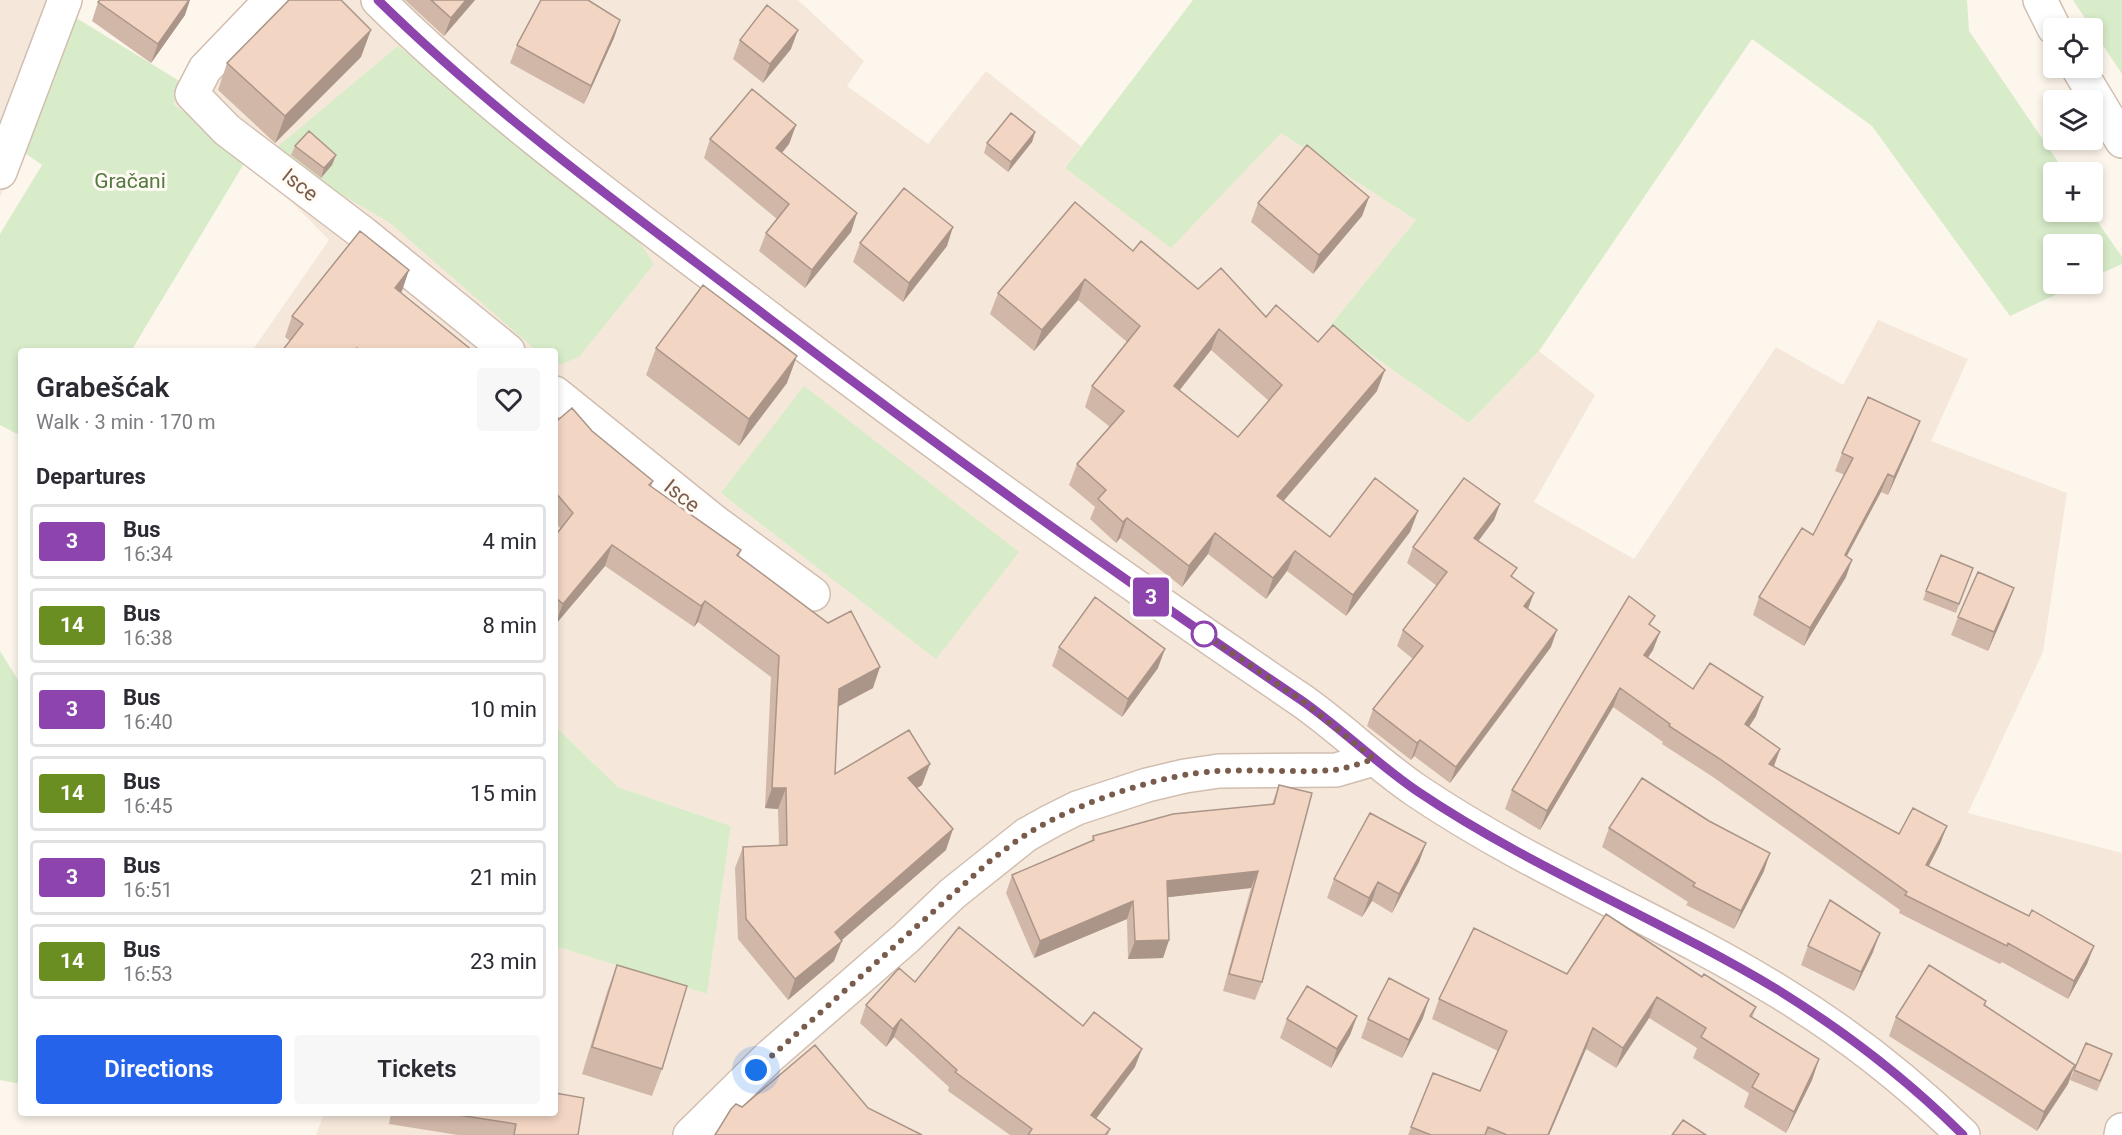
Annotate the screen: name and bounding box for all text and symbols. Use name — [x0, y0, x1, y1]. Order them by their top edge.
map controls — [2043, 18, 2103, 294]
button: locate — [2043, 18, 2103, 78]
button: layers — [2043, 90, 2103, 150]
button: + — [2043, 162, 2103, 222]
street label: Isce — [277, 164, 323, 206]
park label: Gračani — [94, 169, 166, 193]
button: − — [2043, 234, 2103, 294]
button: heart — [477, 368, 540, 431]
text: Grabešćak — [36, 371, 169, 404]
text: Walk · 3 min · 170 m — [36, 410, 215, 434]
text: Departures — [36, 464, 146, 489]
street label: Isce — [659, 475, 705, 517]
text: Bus — [123, 517, 161, 542]
text: 3 — [66, 529, 78, 553]
text: 4 min — [482, 529, 537, 554]
text: 16:34 — [123, 542, 173, 566]
line badge: 3 — [1132, 578, 1170, 616]
text: 3 — [1145, 585, 1157, 609]
text: Bus — [123, 601, 161, 626]
text: 14 — [60, 613, 84, 637]
text: 8 min — [482, 613, 537, 638]
unlabelled marker — [1191, 621, 1217, 647]
text: 16:38 — [123, 626, 173, 650]
text: Bus — [123, 685, 161, 710]
text: 3 — [66, 697, 78, 721]
text: 10 min — [470, 697, 537, 722]
text: 16:40 — [123, 710, 173, 734]
text: Bus — [123, 769, 161, 794]
text: 14 — [60, 781, 84, 805]
text: 15 min — [470, 781, 537, 806]
text: 16:45 — [123, 794, 173, 818]
text: Bus — [123, 853, 161, 878]
text: 3 — [66, 865, 78, 889]
text: 21 min — [470, 865, 537, 890]
text: 16:51 — [123, 878, 173, 902]
text: Bus — [123, 937, 161, 962]
text: 14 — [60, 949, 84, 973]
text: 23 min — [470, 949, 537, 974]
text: 16:53 — [123, 962, 173, 986]
button: Directions — [36, 1035, 282, 1104]
button: Tickets — [294, 1035, 540, 1104]
your location — [741, 1055, 771, 1085]

